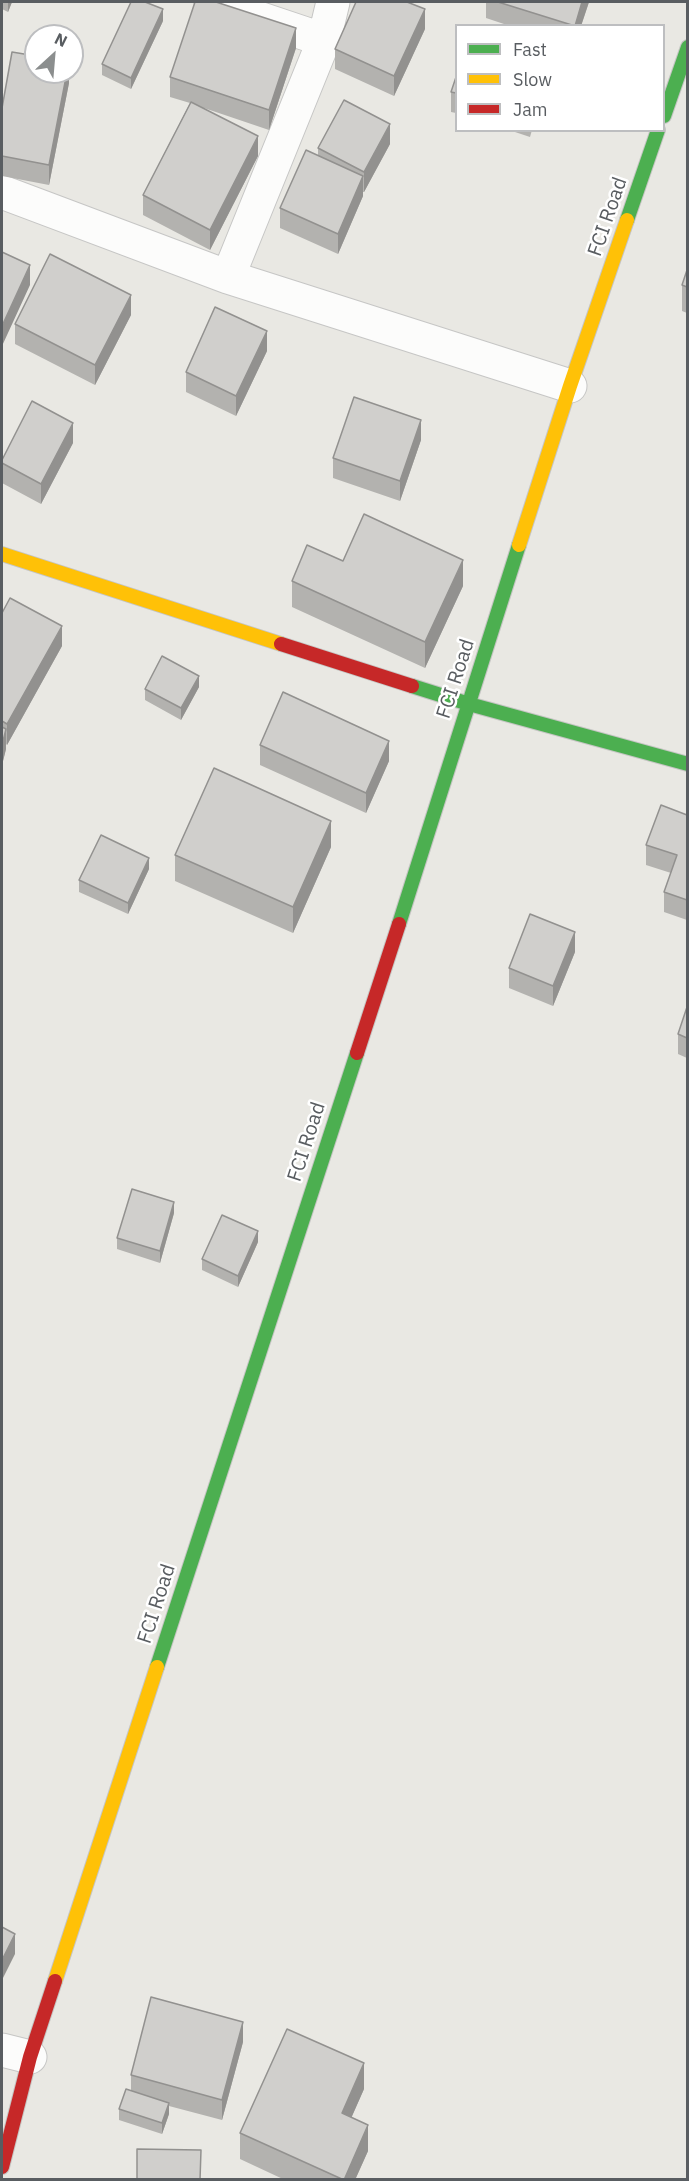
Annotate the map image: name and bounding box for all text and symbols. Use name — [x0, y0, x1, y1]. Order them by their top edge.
north arrow — [24, 24, 84, 84]
legend — [455, 24, 665, 132]
text: N — [51, 28, 71, 51]
text: Fast — [513, 38, 547, 61]
text: Slow — [513, 68, 552, 91]
text: Jam — [513, 98, 548, 121]
street label: FCI Road — [583, 174, 633, 260]
street label: FCI Road — [432, 636, 480, 722]
street label: FCI Road — [283, 1099, 331, 1185]
street label: FCI Road — [133, 1561, 181, 1647]

